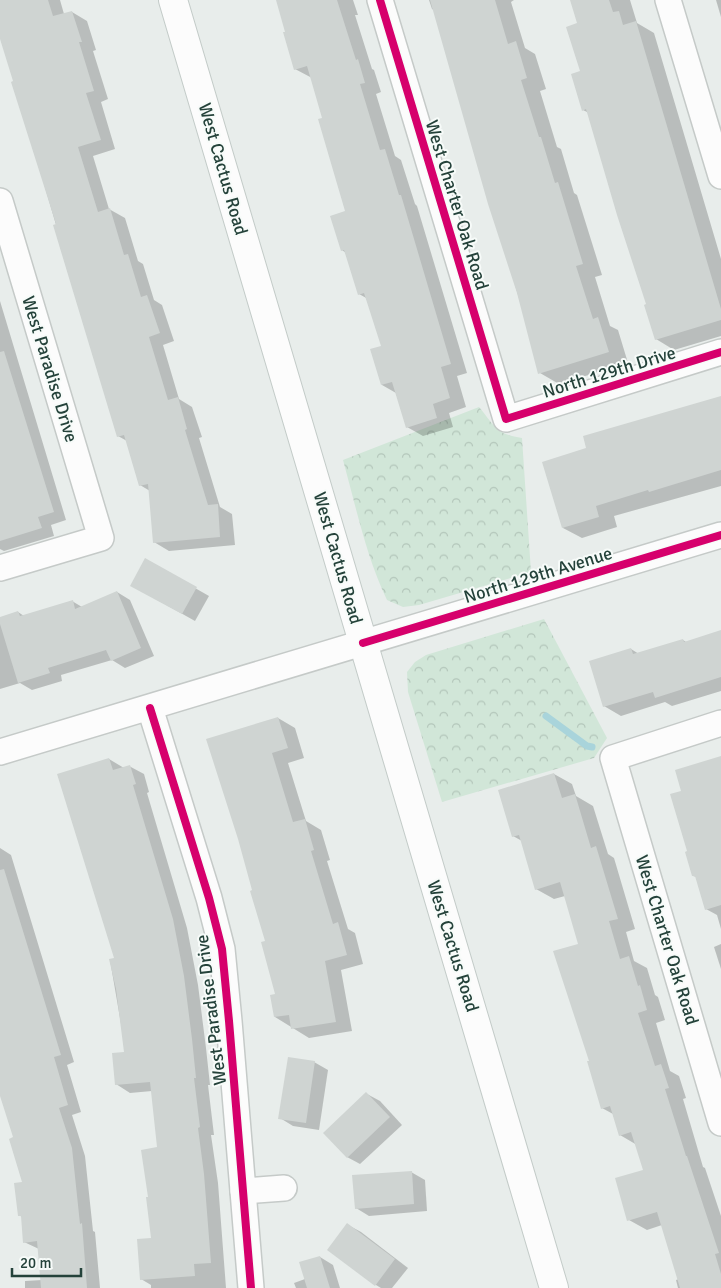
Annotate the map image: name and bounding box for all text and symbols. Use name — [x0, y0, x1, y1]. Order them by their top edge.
street label: West Cactus Road — [194, 100, 252, 238]
street label: West Charter Oak Road — [421, 117, 493, 293]
street label: West Paradise Drive — [17, 293, 83, 445]
street label: North 129th Drive — [540, 341, 678, 403]
street label: West Cactus Road — [309, 489, 367, 627]
street label: North 129th Avenue — [461, 542, 615, 608]
street label: West Charter Oak Road — [631, 852, 703, 1028]
street label: West Cactus Road — [423, 878, 483, 1014]
street label: West Paradise Drive — [191, 933, 231, 1087]
scale bar — [12, 1246, 81, 1278]
text: 20 m — [20, 1254, 51, 1272]

